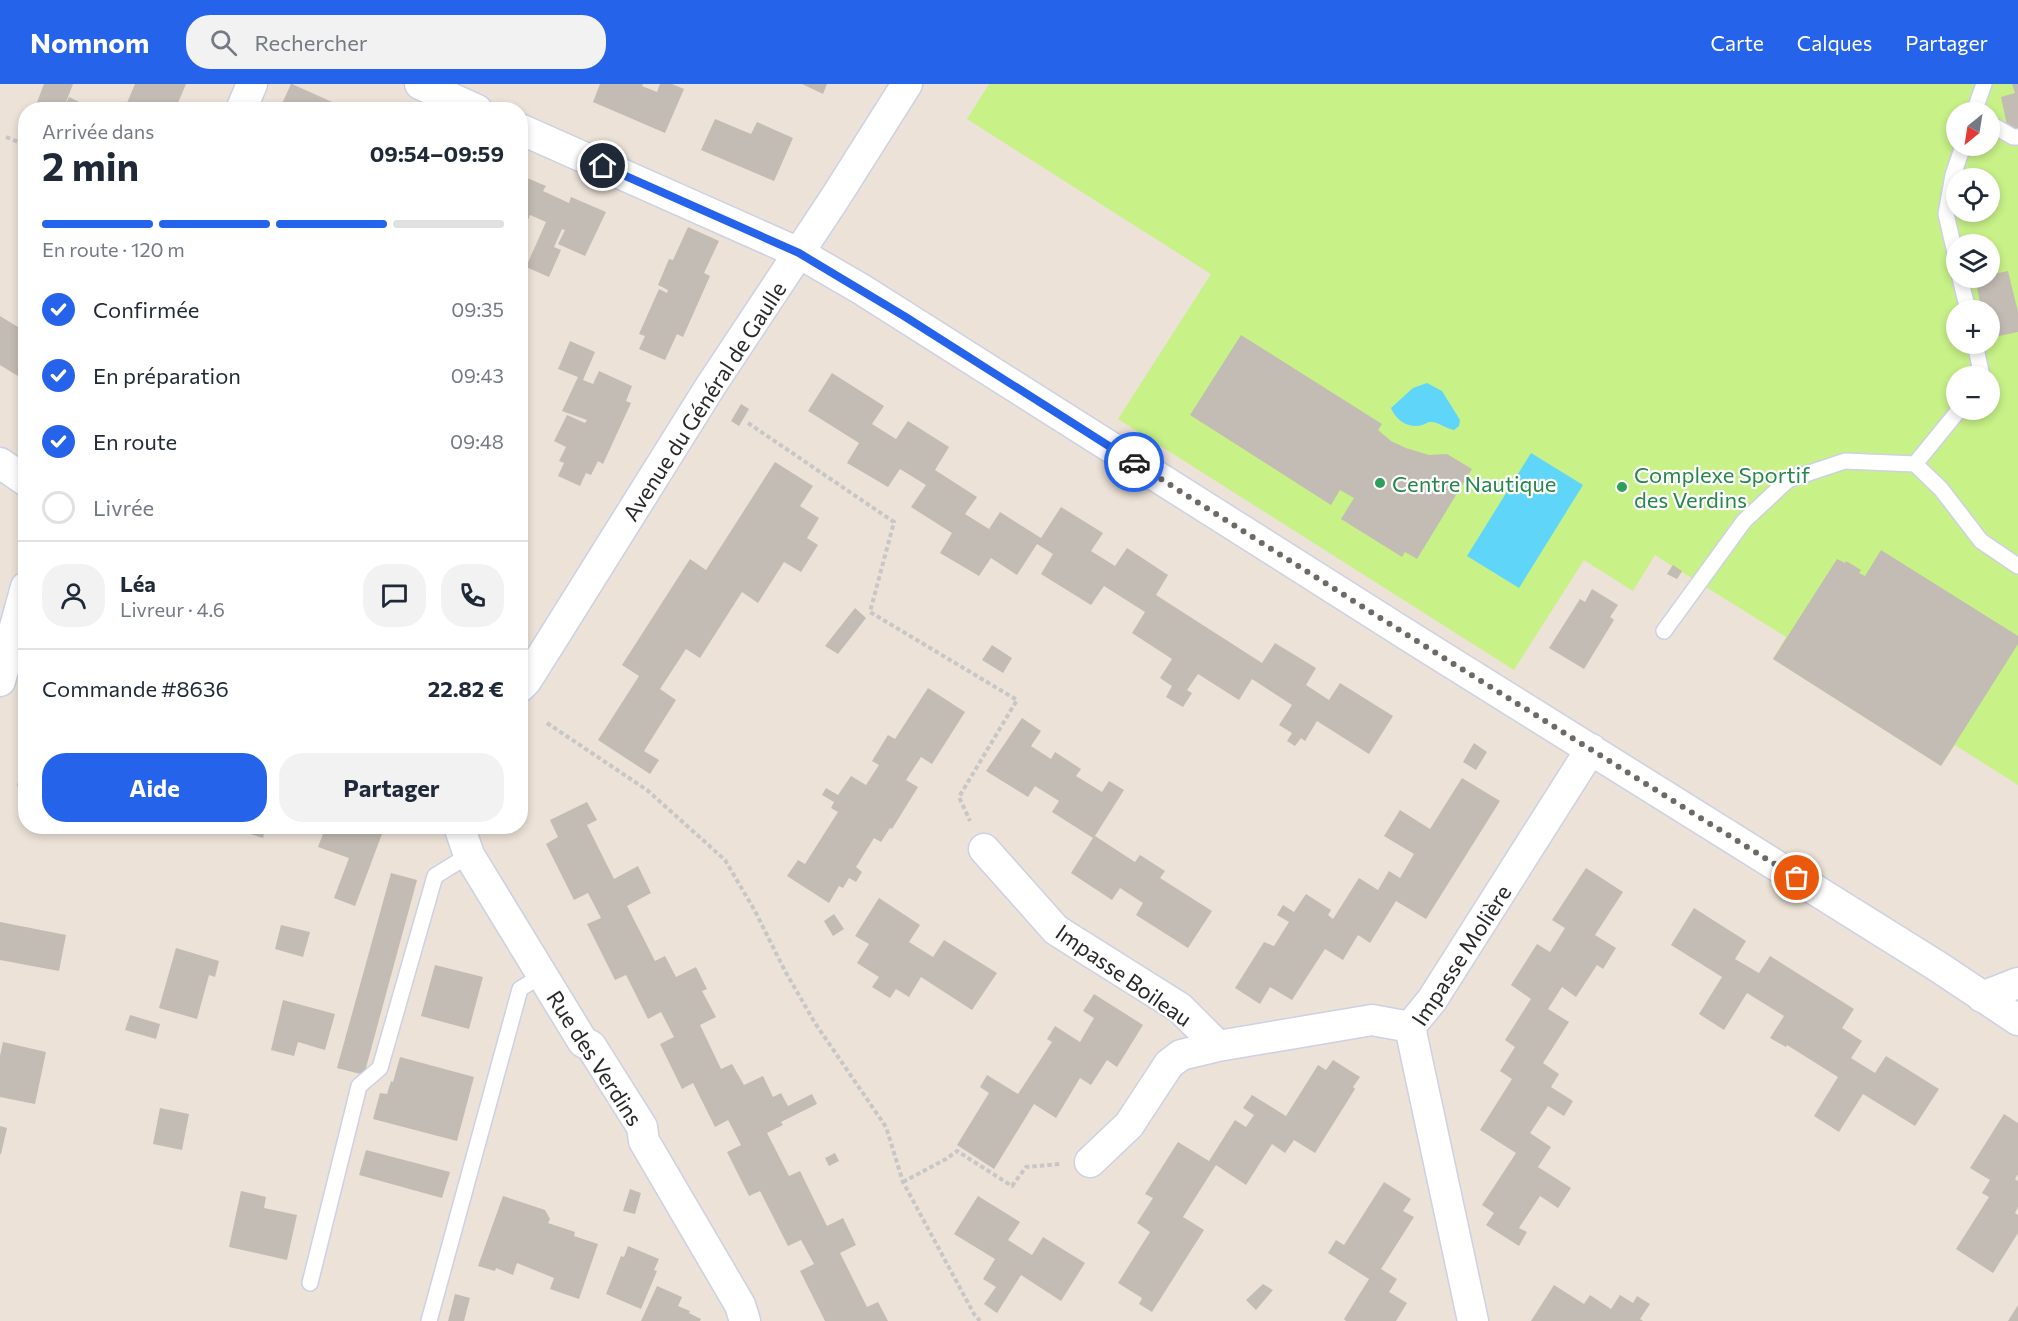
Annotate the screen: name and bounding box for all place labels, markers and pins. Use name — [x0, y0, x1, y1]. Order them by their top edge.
pin — [577, 140, 628, 191]
place label: Complexe Sportif des Verdins — [1634, 461, 1810, 513]
place label: Centre Nautique — [1392, 470, 1556, 497]
marker: Centre Nautique — [1373, 476, 1387, 490]
marker: Complexe Sportif des Verdins — [1615, 480, 1629, 494]
pin — [1771, 852, 1822, 903]

